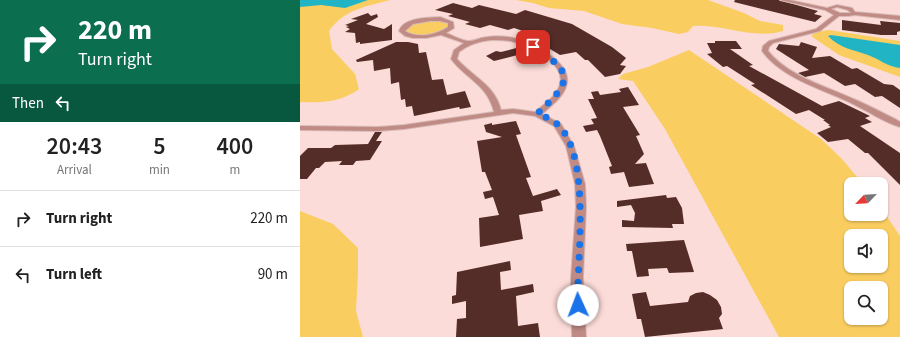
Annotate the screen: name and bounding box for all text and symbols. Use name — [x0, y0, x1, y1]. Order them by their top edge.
text: 220 m — [78, 10, 152, 50]
icon: right — [12, 16, 64, 68]
pin — [516, 30, 550, 64]
icon: arrive — [522, 36, 544, 58]
text: Turn right — [78, 47, 152, 72]
icon: left — [52, 92, 74, 114]
text: Then — [12, 93, 44, 114]
text: 20:43 — [47, 129, 102, 164]
text: 5 — [153, 129, 166, 164]
text: 400 — [217, 129, 253, 164]
text: Arrival — [57, 161, 92, 179]
text: min — [149, 161, 170, 179]
text: m — [230, 161, 240, 179]
north arrow — [844, 177, 888, 221]
map controls — [844, 177, 888, 325]
icon: right — [12, 208, 34, 230]
text: Turn right — [46, 208, 112, 229]
text: 220 m — [250, 208, 288, 229]
button: sound — [844, 229, 888, 273]
icon: left — [12, 264, 34, 286]
text: Turn left — [46, 264, 102, 285]
text: 90 m — [258, 264, 288, 285]
button: search — [844, 281, 888, 325]
position arrow — [557, 284, 599, 326]

